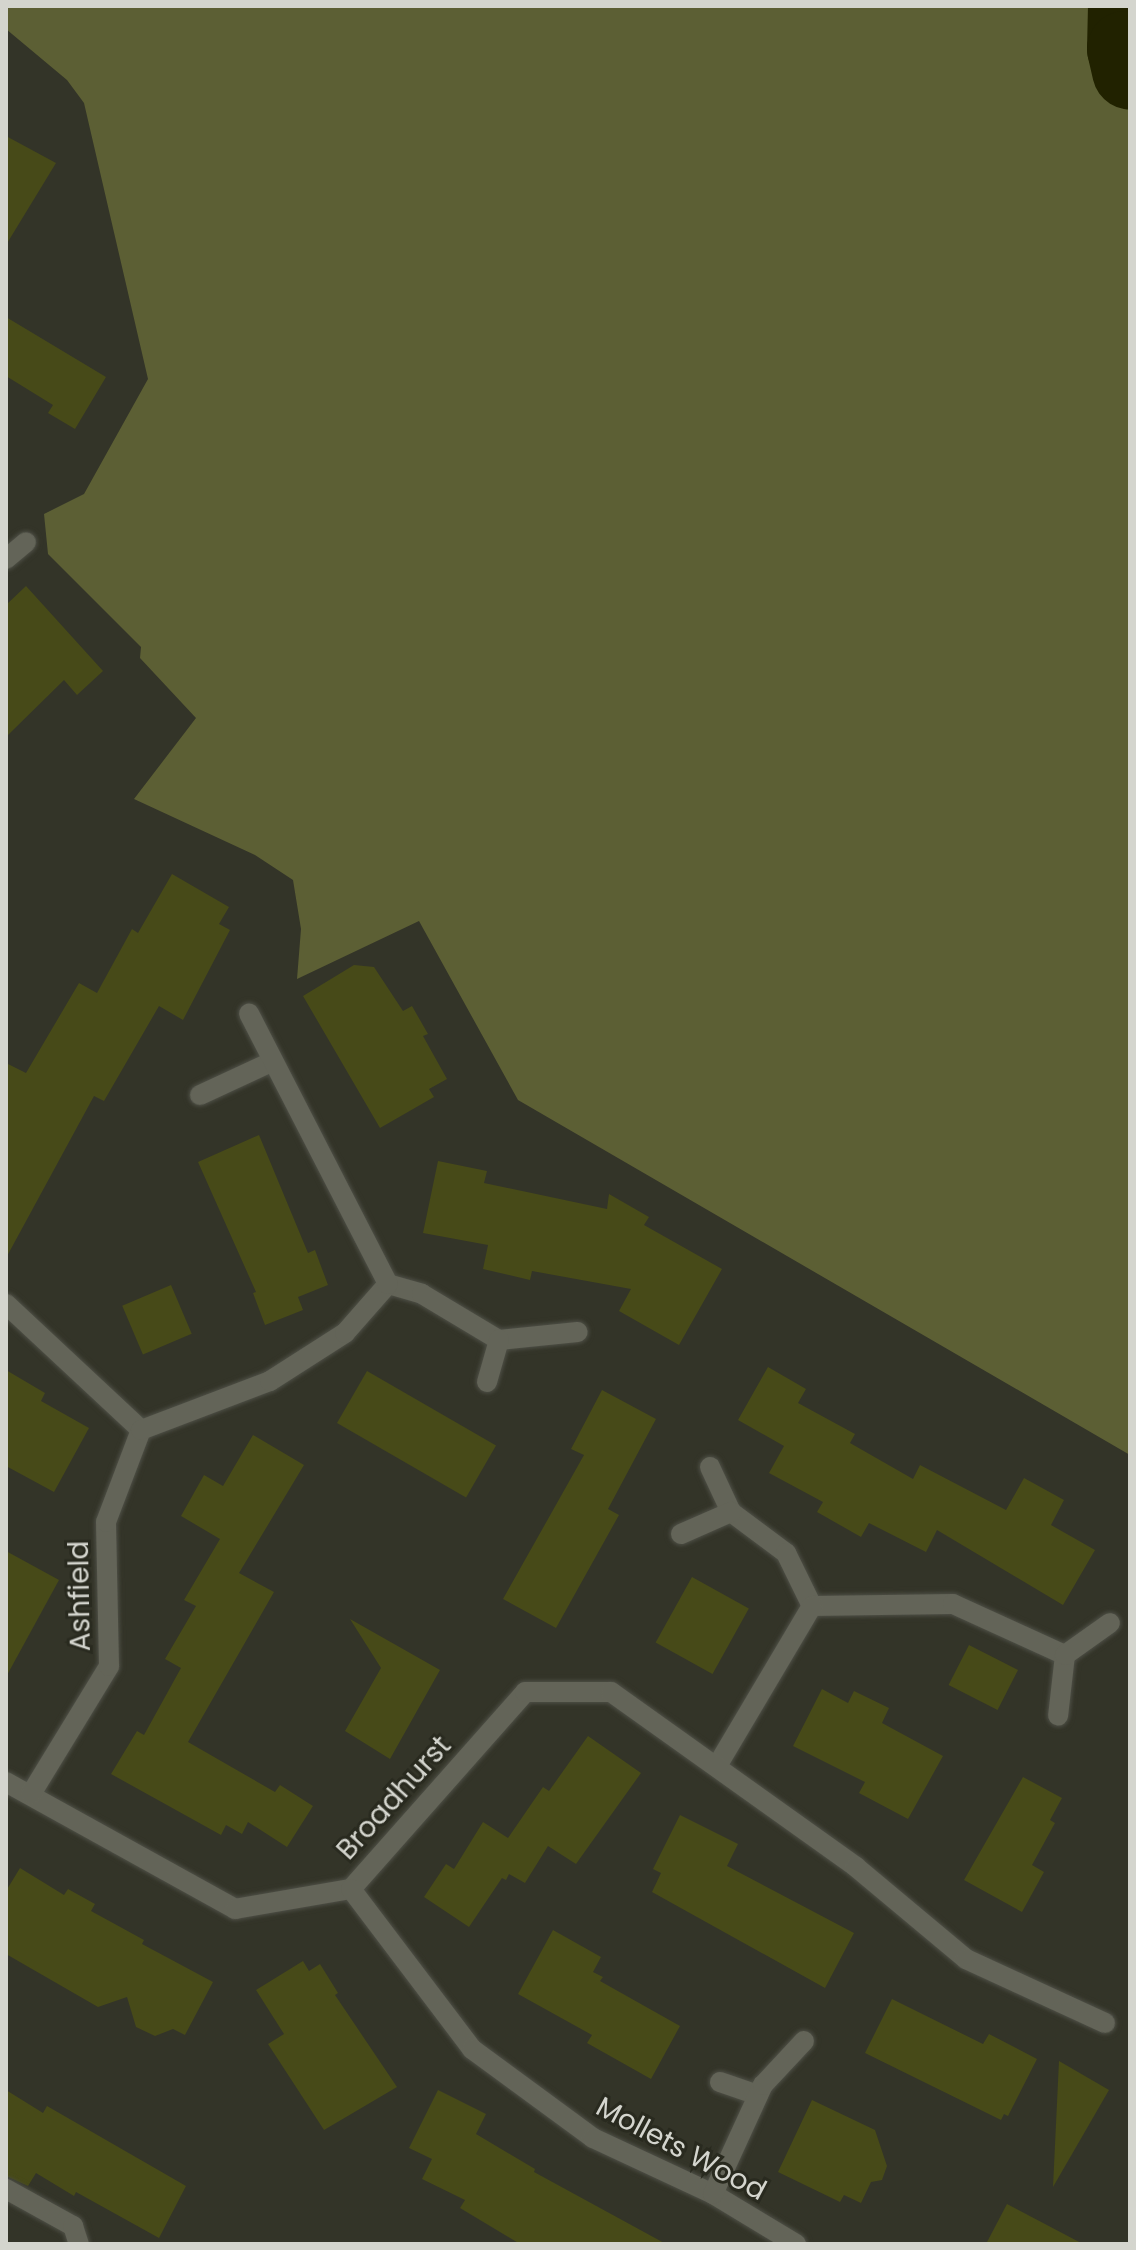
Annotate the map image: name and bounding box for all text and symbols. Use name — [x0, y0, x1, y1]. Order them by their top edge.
street label: Ashfield — [62, 1540, 98, 1652]
street label: Broadhurst — [330, 1729, 458, 1867]
street label: Mollets Wood — [590, 2090, 772, 2208]

